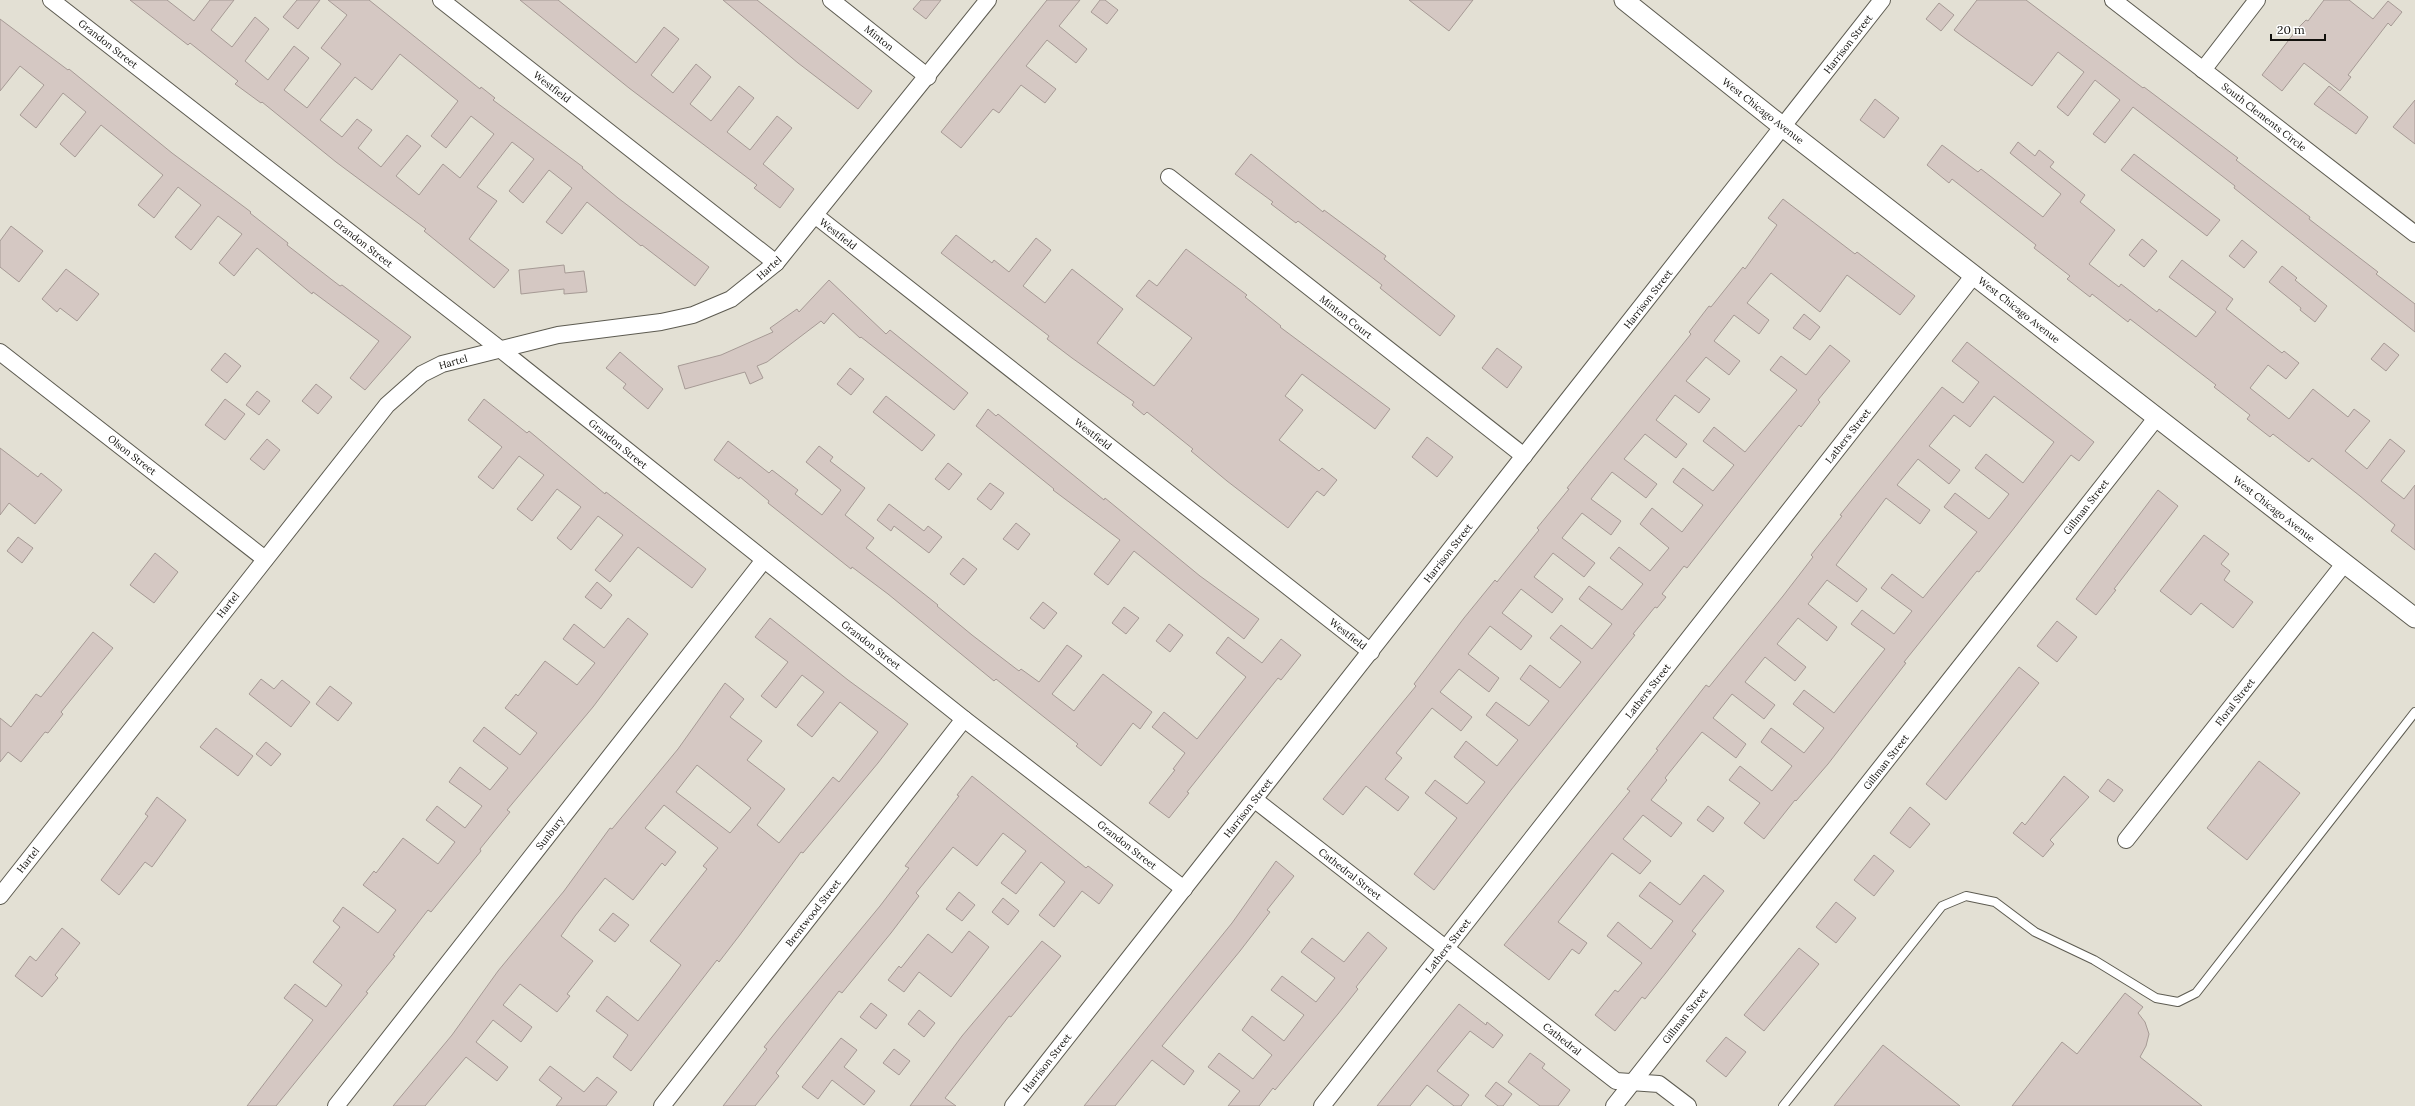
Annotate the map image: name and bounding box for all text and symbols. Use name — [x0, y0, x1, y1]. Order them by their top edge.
street label: Harrison Street — [1821, 12, 1875, 76]
scale bar — [2271, 16, 2325, 42]
street label: Grandon Street — [76, 17, 140, 71]
street label: Minton — [862, 22, 896, 54]
text: 20 m — [2277, 22, 2305, 37]
street label: Westfield — [531, 68, 573, 106]
street label: West Chicago Avenue — [1719, 75, 1807, 147]
street label: South Clements Circle — [2219, 80, 2309, 155]
street label: Westfield — [817, 215, 859, 253]
street label: Grandon Street — [331, 216, 395, 270]
street label: Hartel — [754, 253, 784, 283]
street label: Harrison Street — [1621, 267, 1675, 331]
street label: West Chicago Avenue — [1975, 274, 2063, 346]
street label: Minton Court — [1317, 292, 1375, 342]
street label: Hartel — [437, 352, 469, 372]
street label: Lathers Street — [1822, 406, 1874, 466]
street label: Westfield — [1072, 415, 1114, 453]
street label: Grandon Street — [586, 416, 650, 472]
street label: Olson Street — [105, 432, 159, 478]
street label: West Chicago Avenue — [2230, 473, 2318, 545]
street label: Gillman Street — [2060, 476, 2112, 537]
street label: Harrison Street — [1421, 521, 1475, 585]
street label: Hartel — [214, 589, 242, 621]
street label: Westfield — [1327, 615, 1369, 653]
street label: Grandon Street — [839, 618, 903, 672]
street label: Lathers Street — [1622, 661, 1674, 721]
street label: Floral Street — [2212, 675, 2258, 729]
street label: Gillman Street — [1860, 731, 1912, 792]
street label: Harrison Street — [1221, 776, 1275, 840]
street label: Sunbury — [533, 813, 568, 852]
street label: Grandon Street — [1095, 818, 1159, 872]
street label: Hartel — [14, 844, 42, 876]
street label: Cathedral Street — [1316, 845, 1384, 903]
street label: Brentwood Street — [783, 876, 844, 949]
street label: Lathers Street — [1422, 916, 1474, 976]
street label: Gillman Street — [1659, 985, 1711, 1046]
street label: Cathedral — [1540, 1020, 1584, 1058]
street label: Harrison Street — [1020, 1031, 1074, 1095]

